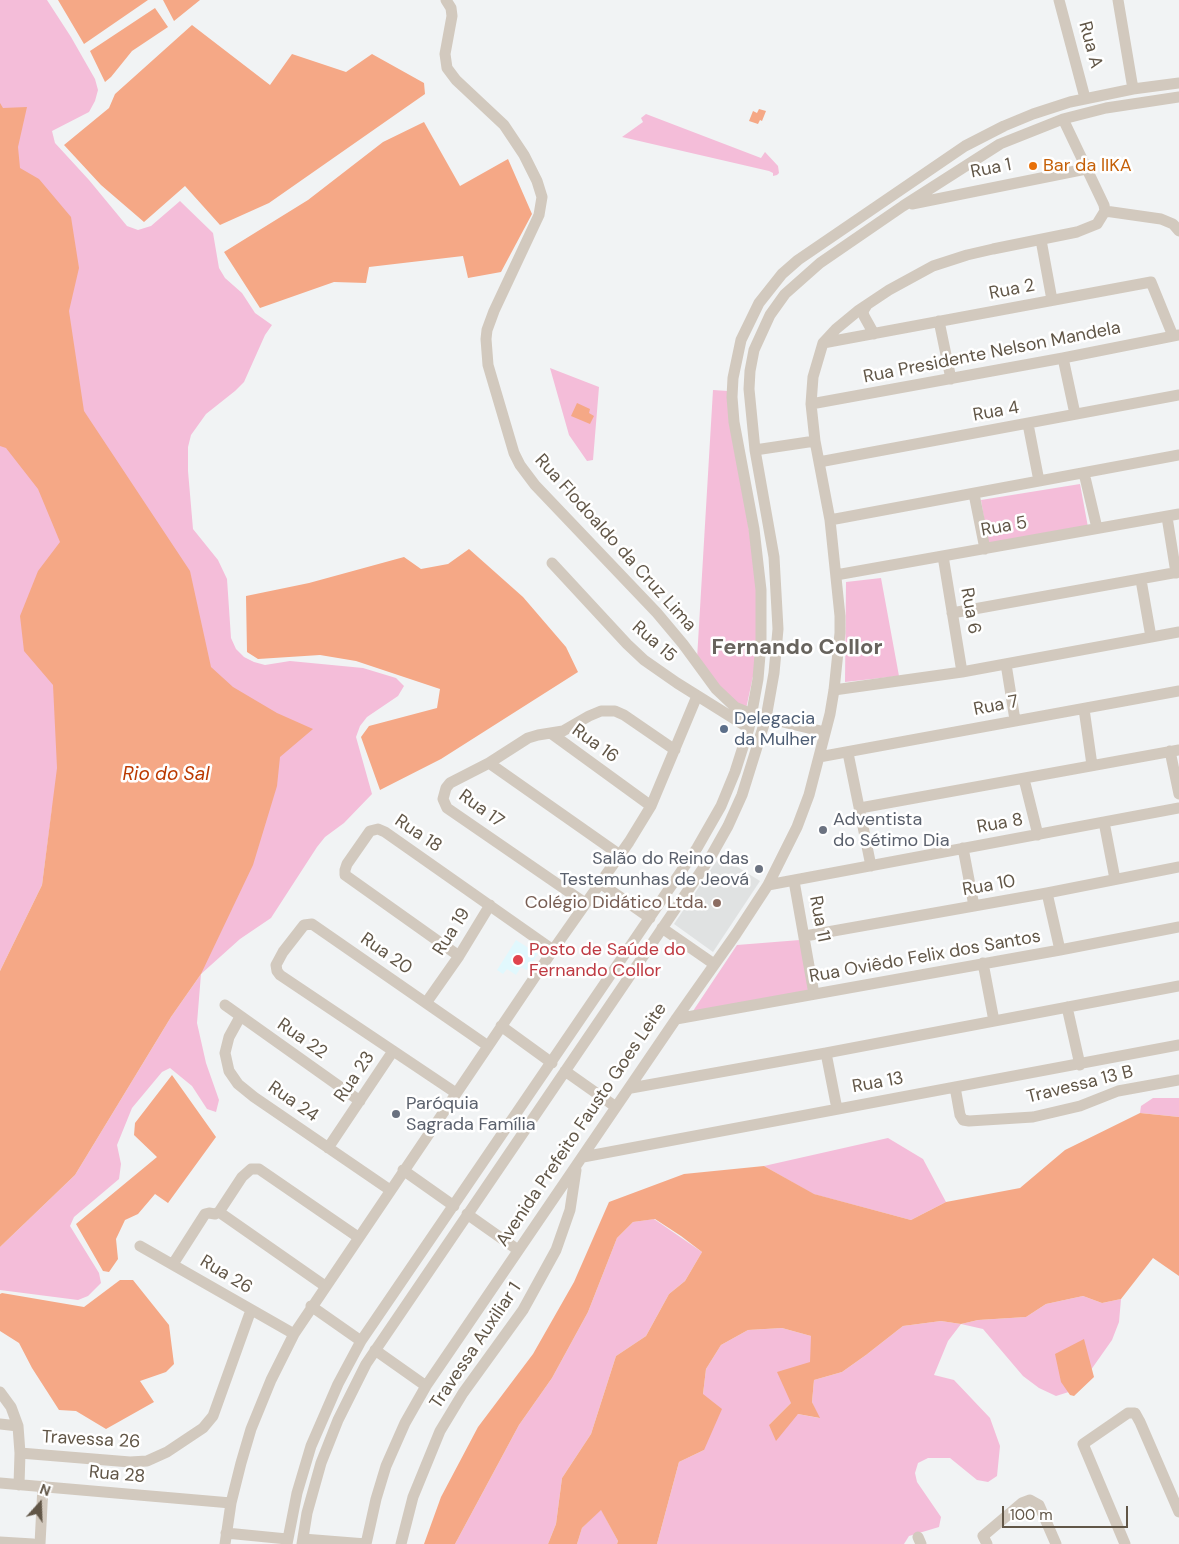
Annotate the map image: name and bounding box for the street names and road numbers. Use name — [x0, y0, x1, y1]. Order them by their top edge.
street label: Rua A — [1073, 19, 1107, 71]
street label: Rua 1 — [969, 154, 1013, 184]
street label: Rua 2 — [987, 275, 1037, 305]
street label: Rua Presidente Nelson Mandela — [862, 317, 1122, 389]
street label: Rua 4 — [971, 397, 1021, 427]
street label: Rua Flodoaldo da Cruz Lima — [530, 450, 700, 636]
street label: Rua 5 — [979, 512, 1029, 542]
street label: Rua 6 — [955, 586, 985, 636]
street label: Rua 15 — [627, 617, 681, 667]
street label: Rua 7 — [972, 691, 1020, 721]
street label: Rua 16 — [567, 720, 623, 768]
street label: Rua 17 — [454, 785, 508, 833]
street label: Rua 8 — [975, 809, 1025, 839]
street label: Rua 18 — [390, 810, 446, 858]
street label: Rua 10 — [961, 871, 1017, 901]
street label: Rua 11 — [804, 894, 834, 944]
street label: Rua 19 — [429, 904, 475, 960]
street label: Rua Oviêdo Felix dos Santos — [808, 926, 1042, 988]
street label: Rua 20 — [356, 928, 416, 980]
street label: Avenida Prefeito Fausto Goes Leite — [492, 999, 672, 1251]
street label: Rua 22 — [273, 1014, 331, 1064]
street label: Rua 23 — [330, 1048, 380, 1106]
street label: Travessa 13 B — [1025, 1061, 1135, 1109]
street label: Rua 13 — [851, 1068, 905, 1098]
street label: Rua 24 — [264, 1077, 322, 1127]
street label: Rua 26 — [196, 1251, 256, 1299]
street label: Travessa Auxiliar 1 — [426, 1279, 526, 1413]
street label: Travessa 26 — [41, 1427, 141, 1453]
street label: Rua 28 — [88, 1462, 146, 1488]

